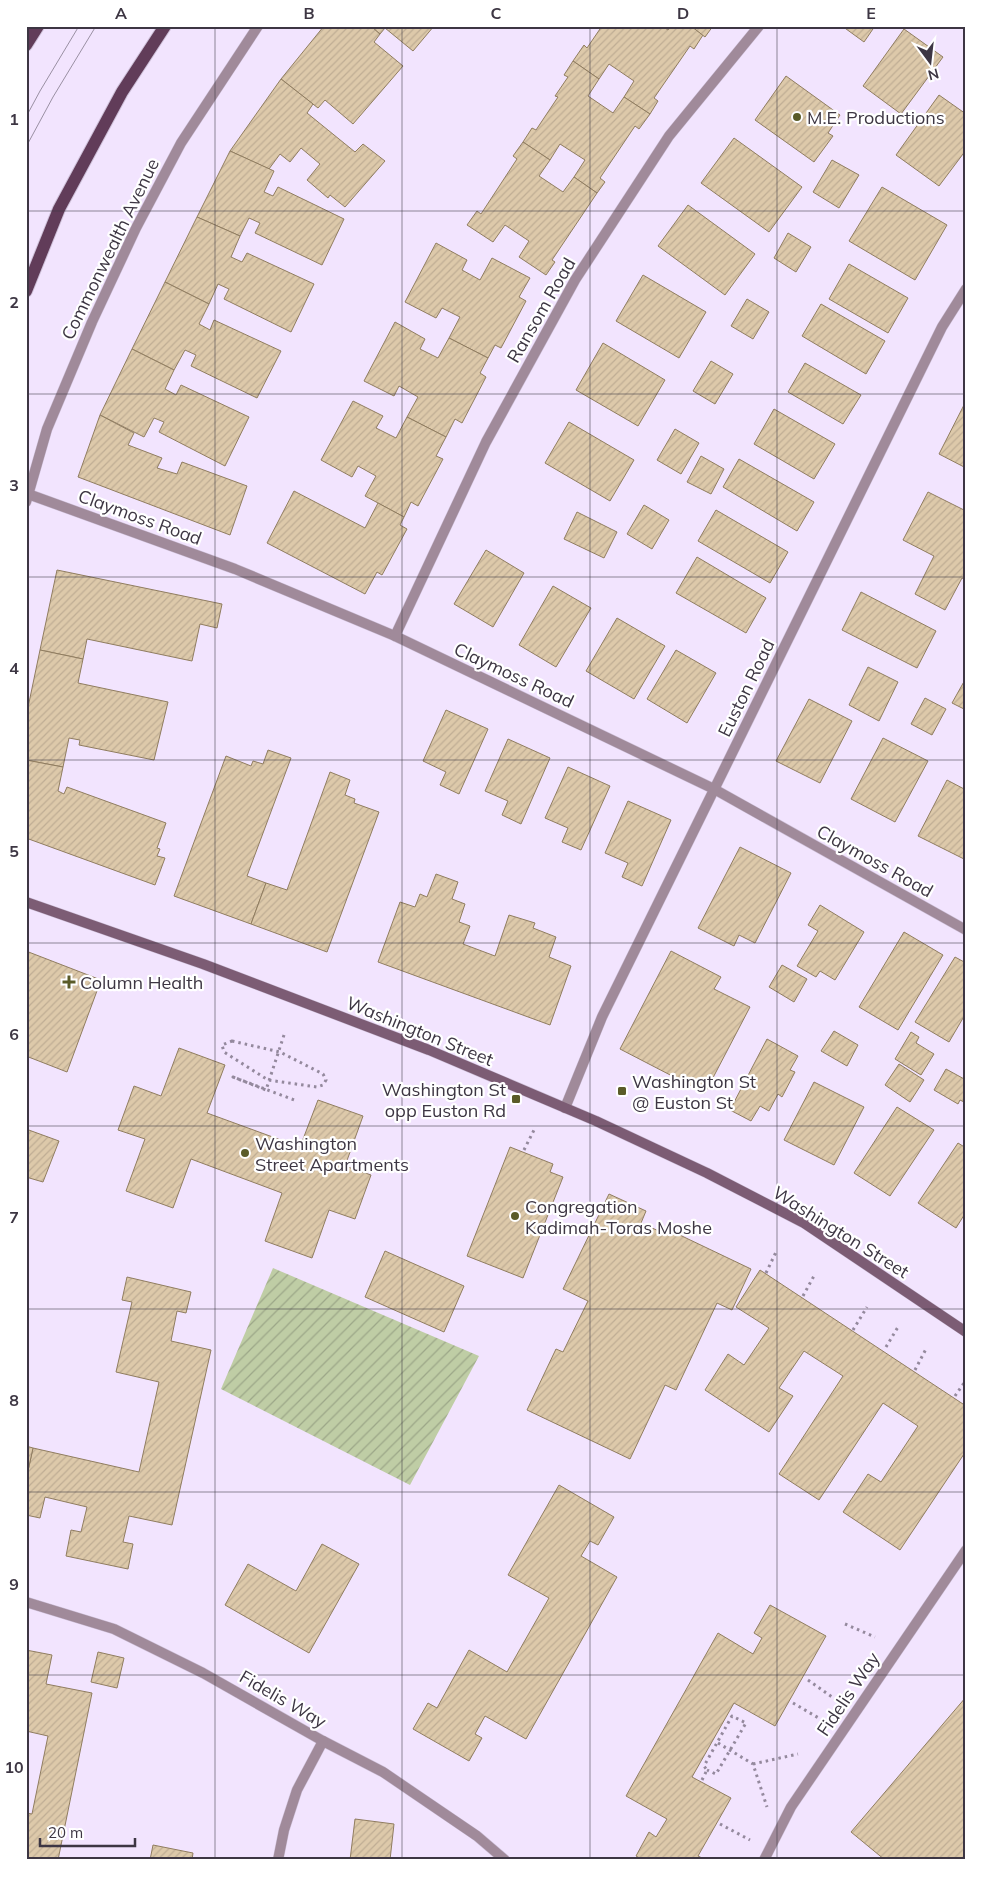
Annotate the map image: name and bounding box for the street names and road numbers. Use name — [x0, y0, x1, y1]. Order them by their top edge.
street label: Commonwealth Avenue — [56, 155, 164, 343]
street label: Ransom Road — [502, 253, 580, 367]
street label: Claymoss Road — [75, 484, 205, 550]
street label: Euston Road — [713, 635, 779, 741]
street label: Claymoss Road — [450, 637, 578, 713]
street label: Claymoss Road — [813, 820, 937, 902]
street label: Washington Street — [343, 991, 497, 1071]
street label: Washington Street — [769, 1181, 913, 1283]
street label: Fidelis Way — [812, 1647, 885, 1740]
street label: Fidelis Way — [235, 1665, 331, 1733]

